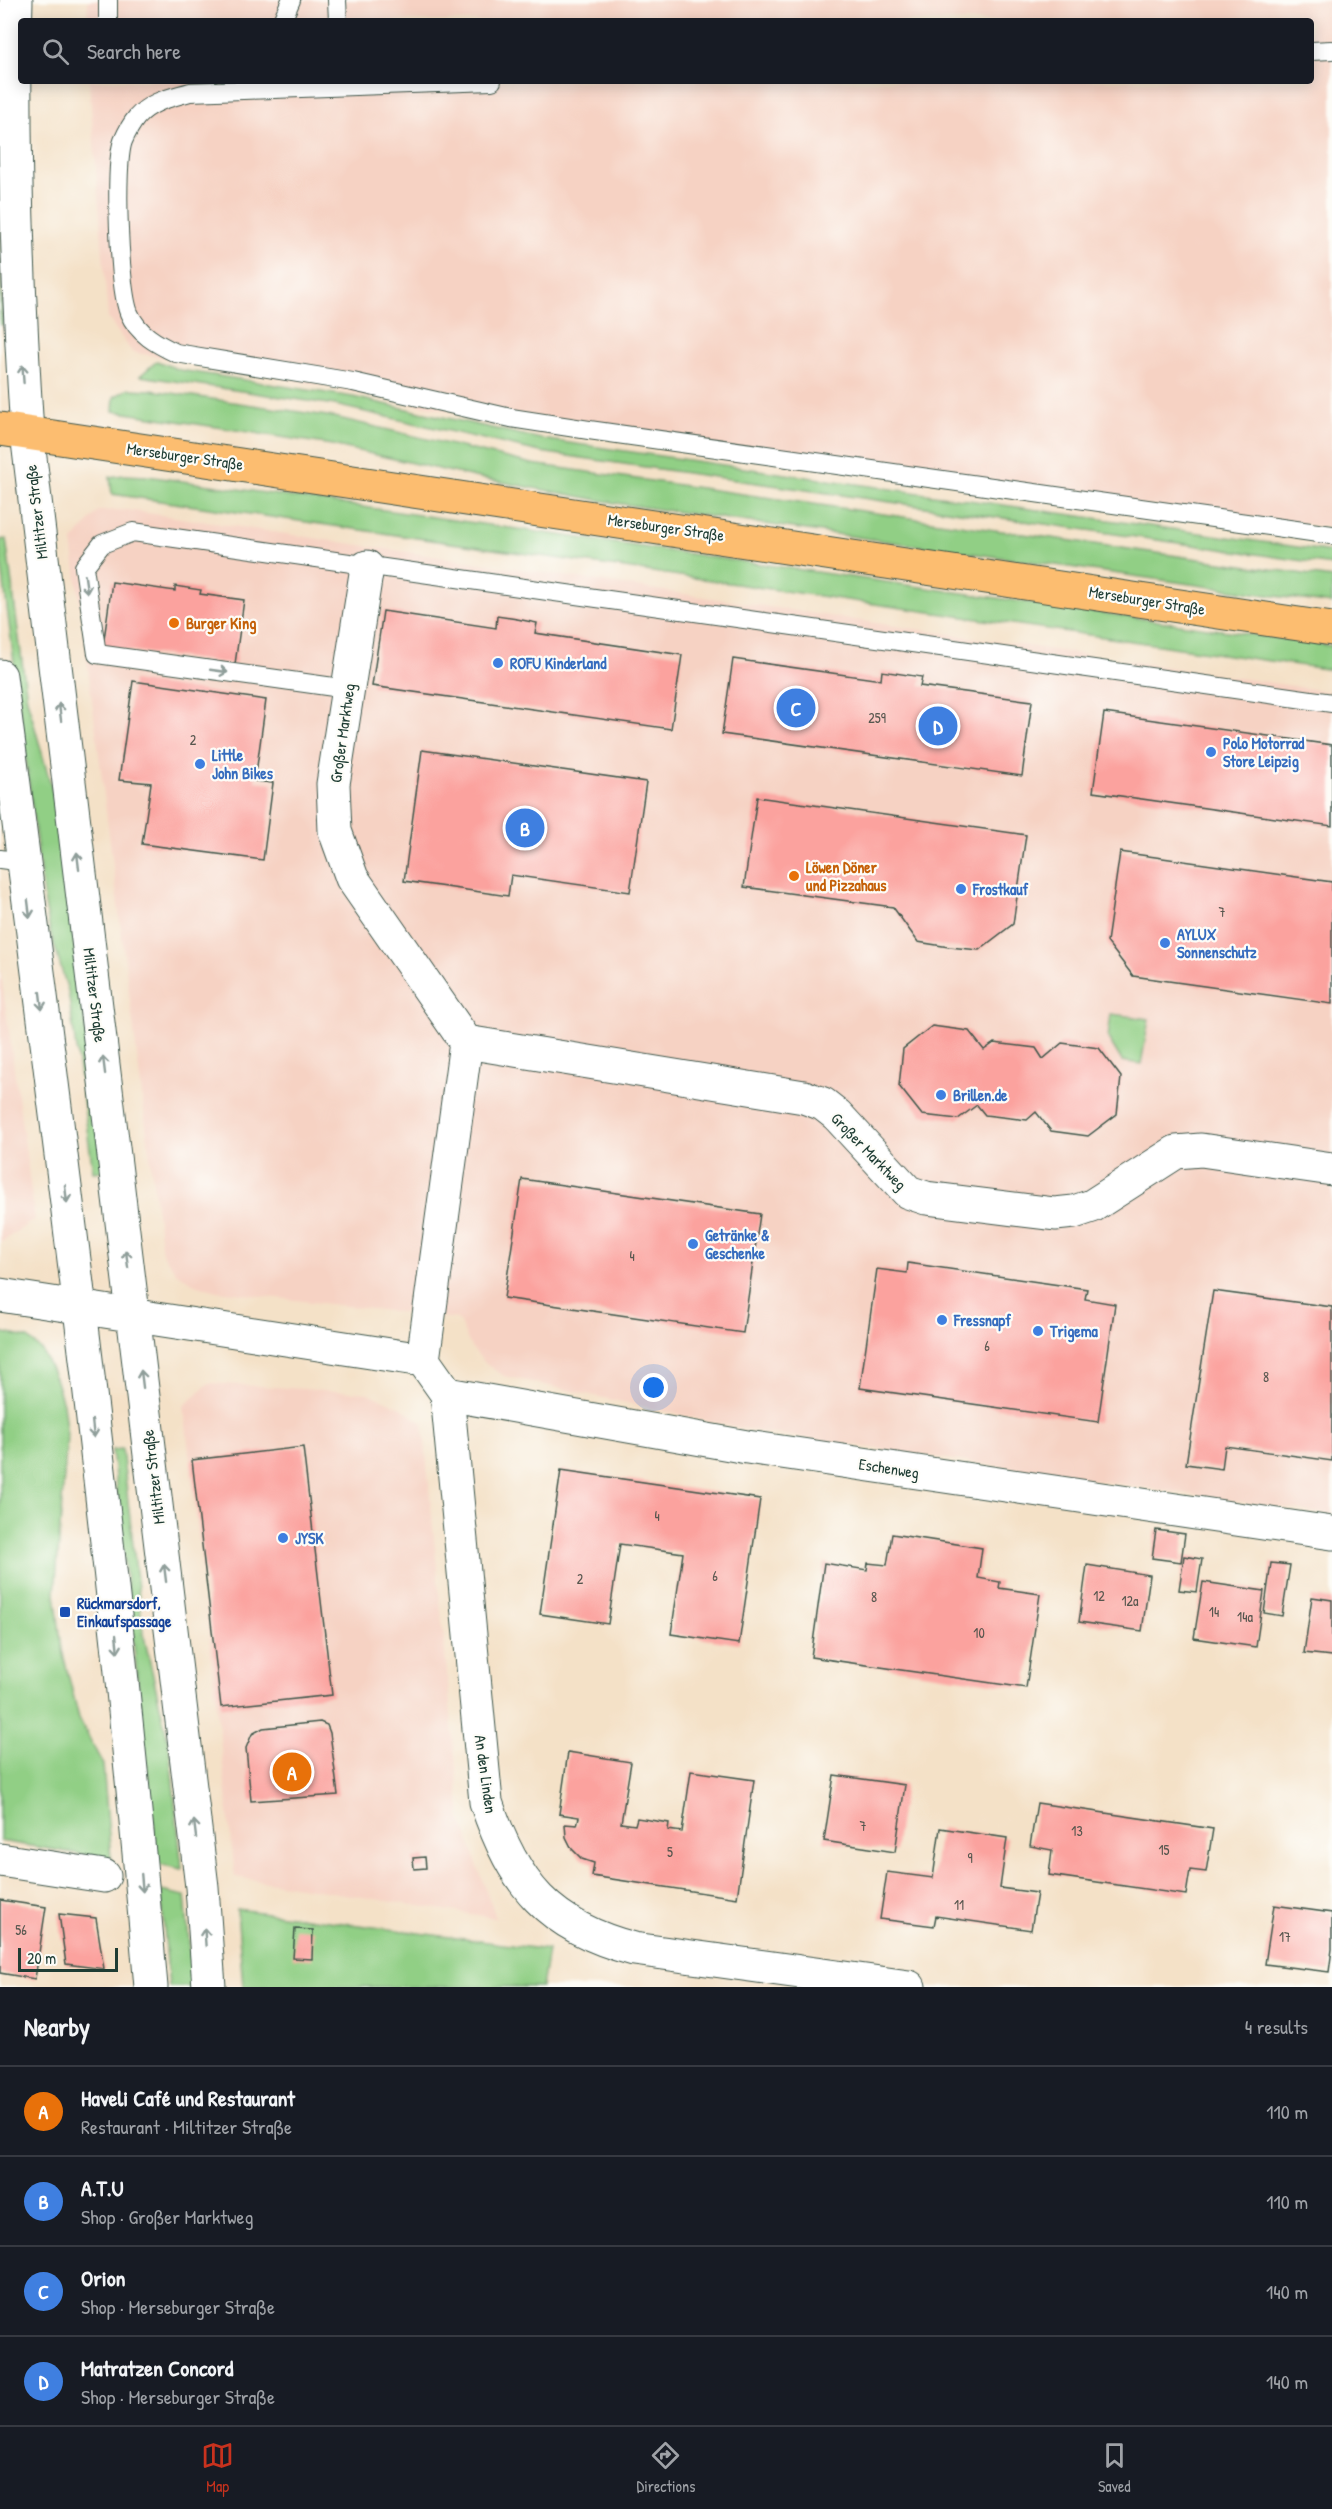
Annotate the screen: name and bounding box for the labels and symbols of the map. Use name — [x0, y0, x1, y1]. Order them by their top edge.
one-way arrow — [18, 365, 29, 385]
street label: Merseburger Straße — [125, 437, 245, 475]
street label: Miltitzer Straße — [19, 463, 53, 561]
street label: Merseburger Straße — [606, 508, 726, 546]
one-way arrow — [81, 574, 92, 593]
street label: Merseburger Straße — [1087, 580, 1207, 620]
place label: Burger King — [186, 612, 256, 635]
marker: Burger King — [167, 616, 181, 630]
place label: ROFU Kinderland — [510, 652, 607, 674]
marker: ROFU Kinderland — [491, 656, 505, 670]
one-way arrow — [209, 666, 229, 677]
street label: Großer Marktweg — [324, 682, 360, 784]
pin: C — [776, 686, 816, 730]
one-way arrow — [54, 703, 65, 722]
pin: D — [918, 704, 958, 748]
house number: 259 — [868, 708, 886, 727]
house number: 2 — [190, 730, 197, 749]
place label: Polo Motorrad Store Leipzig — [1223, 732, 1305, 773]
place label: Little John Bikes — [212, 744, 274, 784]
marker: Polo Motorrad Store Leipzig — [1204, 745, 1218, 759]
marker: Little John Bikes — [193, 757, 207, 771]
pin: B — [506, 806, 544, 850]
one-way arrow — [73, 851, 84, 871]
place label: Löwen Döner und Pizzahaus — [806, 856, 887, 896]
marker: Löwen Döner und Pizzahaus — [787, 869, 801, 883]
place label: Frostkauf — [972, 878, 1029, 900]
marker: Frostkauf — [954, 882, 968, 896]
one-way arrow — [24, 898, 35, 918]
house number: 7 — [1219, 902, 1226, 921]
place label: AYLUX Sonnenschutz — [1177, 923, 1257, 963]
marker: AYLUX Sonnenschutz — [1158, 936, 1172, 950]
street label: Miltitzer Straße — [78, 946, 112, 1044]
one-way arrow — [36, 990, 47, 1010]
one-way arrow — [98, 1056, 109, 1076]
place label: Brillen.de — [953, 1084, 1008, 1106]
marker: Brillen.de — [934, 1088, 948, 1102]
street label: Großer Marktweg — [826, 1107, 912, 1195]
one-way arrow — [60, 1184, 71, 1204]
place label: Getränke & Geschenke — [705, 1224, 770, 1264]
marker: Getränke & Geschenke — [686, 1237, 700, 1251]
house number: 4 — [629, 1246, 635, 1265]
one-way arrow — [122, 1249, 133, 1269]
place label: Fressnapf — [953, 1309, 1011, 1332]
marker: Fressnapf — [935, 1313, 949, 1327]
place label: Trigema — [1049, 1320, 1099, 1343]
marker: Trigema — [1031, 1324, 1045, 1338]
house number: 6 — [984, 1336, 990, 1355]
house number: 8 — [1263, 1367, 1269, 1386]
one-way arrow — [136, 1370, 147, 1390]
your location — [639, 1373, 668, 1402]
one-way arrow — [88, 1418, 99, 1438]
street label: Miltitzer Straße — [136, 1428, 170, 1526]
street label: Eschenweg — [857, 1452, 921, 1484]
house number: 4 — [654, 1506, 660, 1525]
place label: JYSK — [295, 1527, 324, 1549]
marker: JYSK — [276, 1531, 290, 1545]
one-way arrow — [159, 1563, 170, 1583]
house number: 6 — [712, 1566, 718, 1585]
house number: 2 — [577, 1569, 584, 1588]
house number: 12 — [1093, 1586, 1105, 1605]
house number: 8 — [871, 1587, 877, 1606]
house number: 12a — [1121, 1591, 1139, 1610]
place label: Rückmarsdorf, Einkaufspassage — [77, 1592, 172, 1633]
house number: 14 — [1209, 1602, 1219, 1621]
marker: Rückmarsdorf, Einkaufspassage — [58, 1605, 72, 1619]
house number: 14a — [1237, 1607, 1253, 1626]
house number: 10 — [973, 1623, 985, 1642]
one-way arrow — [112, 1633, 123, 1653]
street label: An den Linden — [470, 1733, 502, 1815]
pin: A — [272, 1750, 312, 1794]
house number: 7 — [860, 1816, 867, 1835]
one-way arrow — [189, 1820, 200, 1840]
house number: 13 — [1071, 1821, 1083, 1840]
house number: 15 — [1158, 1840, 1170, 1859]
house number: 5 — [667, 1842, 673, 1861]
house number: 9 — [967, 1848, 973, 1867]
one-way arrow — [137, 1873, 148, 1893]
house number: 11 — [954, 1895, 964, 1914]
house number: 56 — [15, 1920, 27, 1939]
house number: 17 — [1279, 1927, 1291, 1946]
one-way arrow — [200, 1928, 211, 1948]
scale bar — [18, 1945, 118, 1972]

